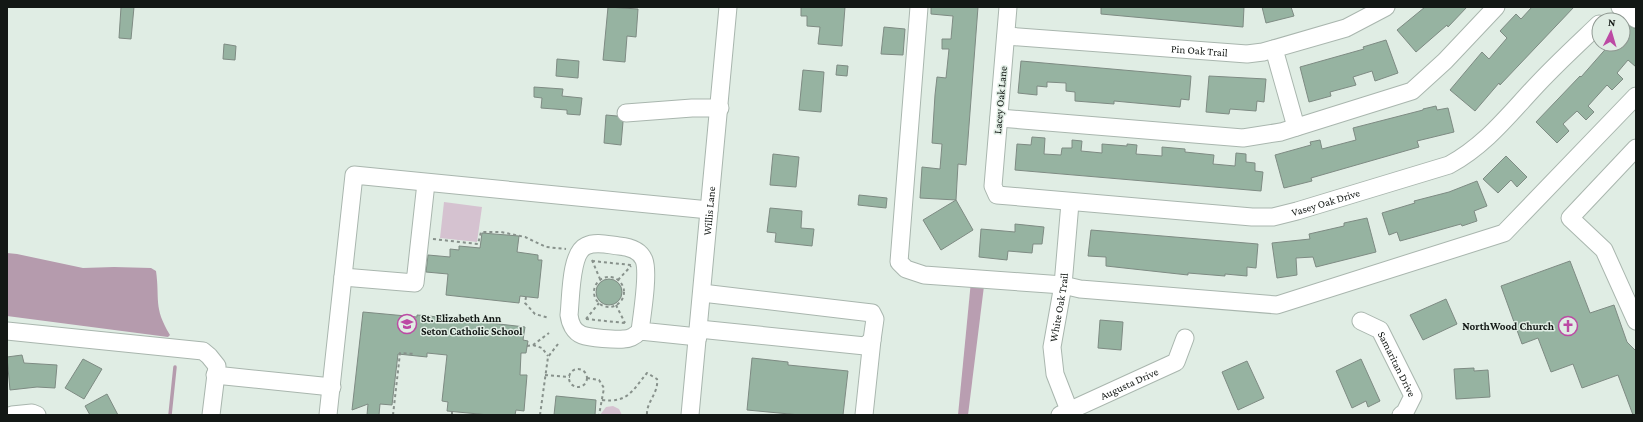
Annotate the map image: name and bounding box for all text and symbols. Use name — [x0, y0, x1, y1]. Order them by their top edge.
north arrow — [1591, 12, 1631, 52]
text: N — [1608, 16, 1617, 28]
street label: Pin Oak Trail — [1171, 42, 1228, 59]
street label: Lacey Oak Lane — [991, 65, 1010, 135]
street label: Willis Lane — [701, 186, 717, 236]
street label: Vasey Oak Drive — [1290, 186, 1361, 218]
street label: White Oak Trail — [1047, 272, 1070, 343]
place label: St. Elizabeth Ann Seton Catholic School — [421, 312, 523, 337]
school or university icon: St. Elizabeth Ann Seton Catholic School — [396, 313, 418, 335]
church icon: NorthWood Church — [1557, 315, 1579, 337]
place label: NorthWood Church — [1462, 320, 1555, 332]
street label: Samaritan Drive — [1376, 329, 1418, 399]
street label: Augusta Drive — [1098, 365, 1160, 402]

